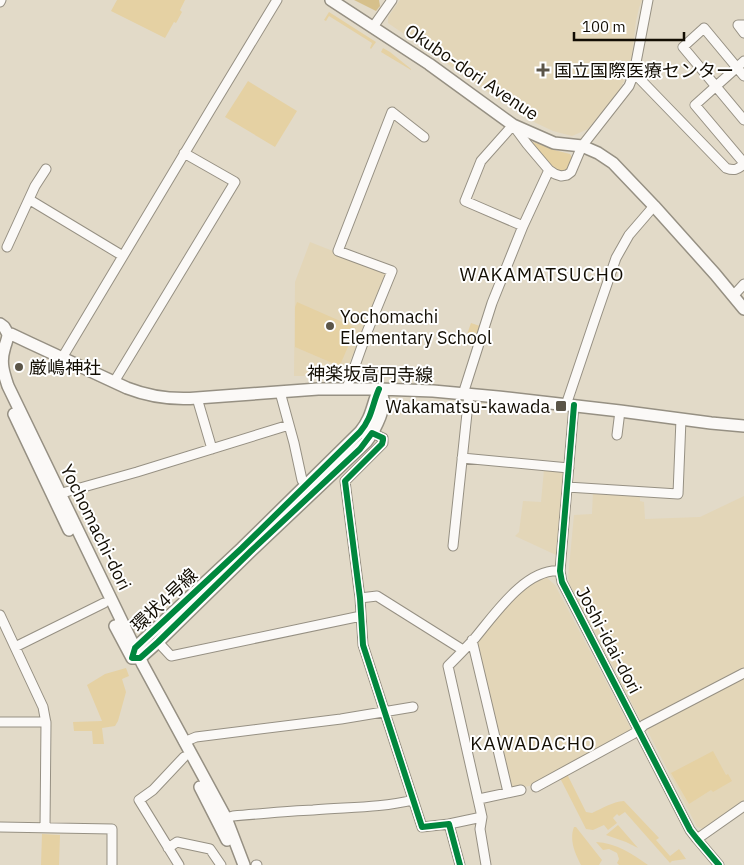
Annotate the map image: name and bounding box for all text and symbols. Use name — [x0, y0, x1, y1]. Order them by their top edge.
scale bar — [574, 10, 684, 42]
text: 100 m — [582, 17, 626, 36]
street label: Okubo-dori Avenue — [401, 19, 543, 125]
place label: 国立国際医療センター — [554, 59, 734, 82]
marker: 国立国際医療センター — [536, 63, 550, 77]
district label: WAKAMATSUCHO — [460, 262, 624, 286]
place label: Yochomachi Elementary School — [340, 305, 492, 349]
marker: Yochomachi Elementary School — [324, 320, 336, 332]
place label: 厳嶋神社 — [29, 356, 101, 379]
marker: 厳嶋神社 — [13, 361, 25, 373]
street label: 神楽坂高円寺線 — [307, 361, 433, 387]
place label: Wakamatsu-kawada — [385, 395, 550, 418]
marker: Wakamatsu-kawada — [554, 399, 568, 413]
street label: Yochomachi-dori — [56, 460, 136, 594]
street label: 環状4号線 — [126, 563, 202, 637]
street label: Joshi-idai-dori — [571, 583, 647, 697]
district label: KAWADACHO — [470, 731, 596, 755]

